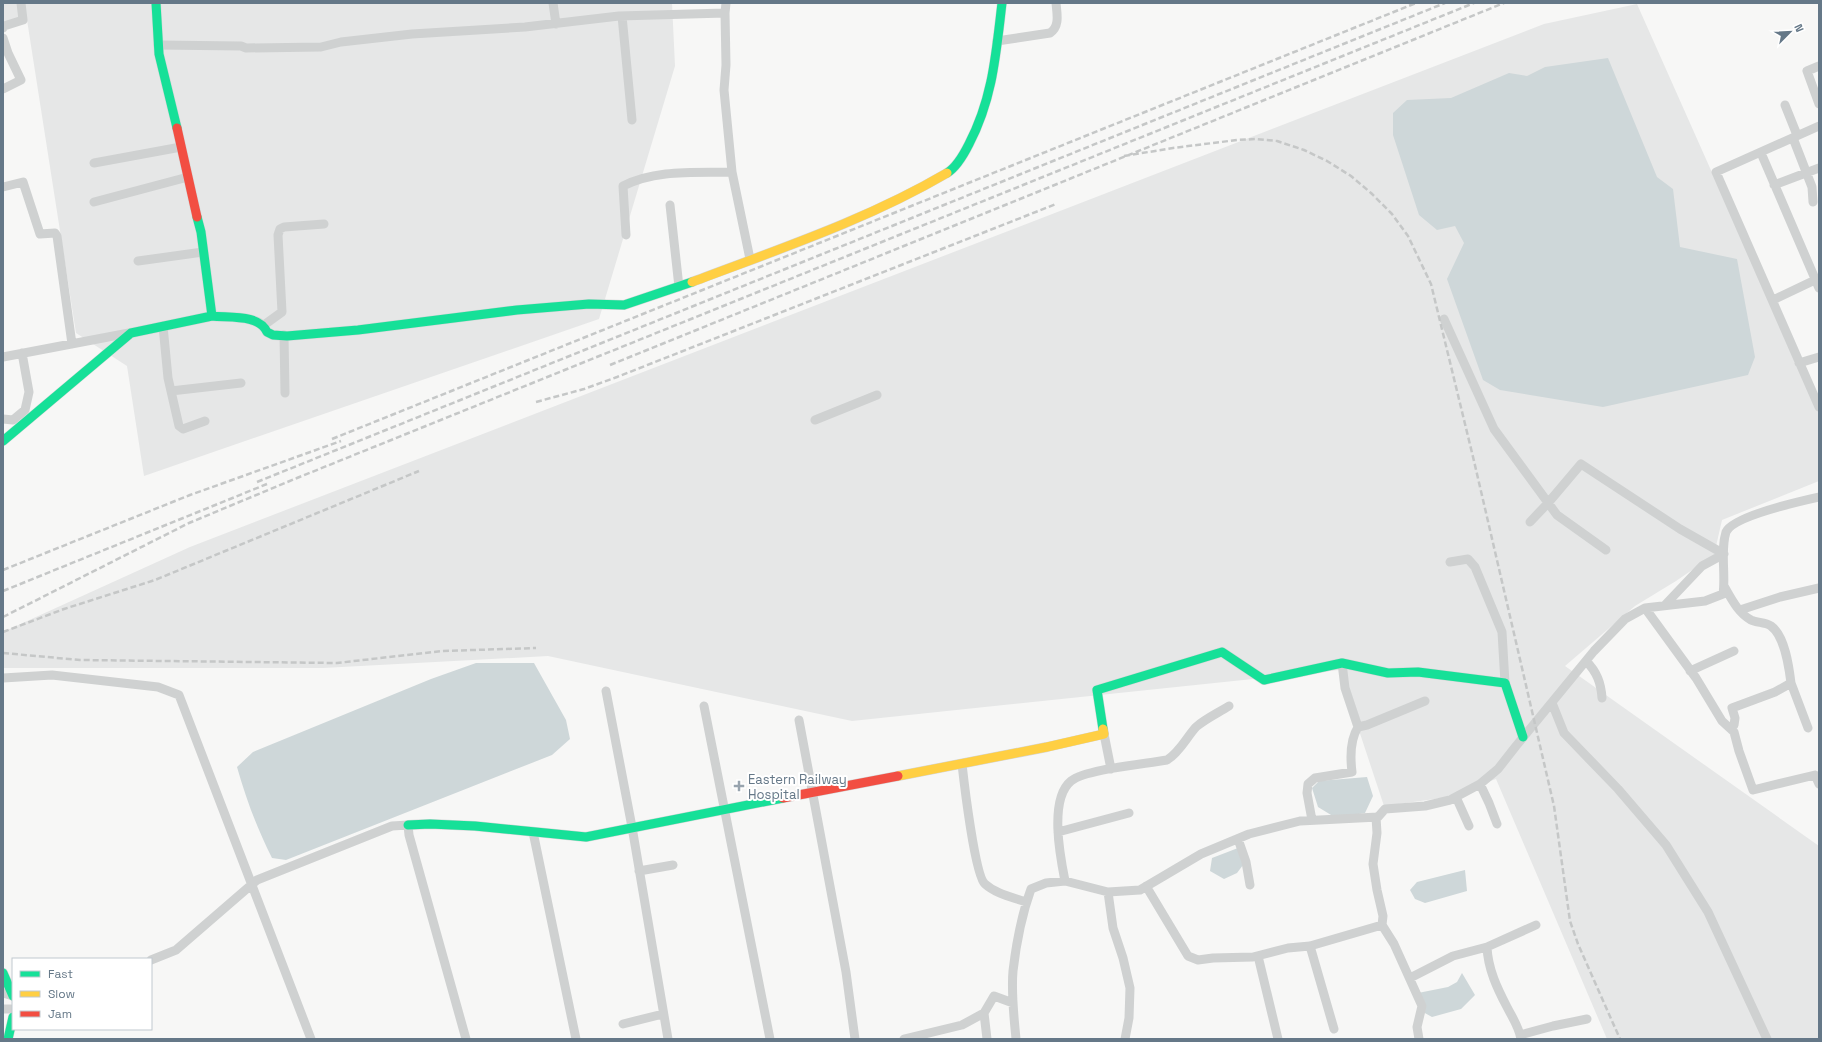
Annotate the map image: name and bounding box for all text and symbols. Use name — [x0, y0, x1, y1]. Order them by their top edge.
north arrow — [1770, 12, 1810, 52]
text: N — [1791, 22, 1807, 34]
place label: Eastern Railway Hospital — [748, 771, 847, 803]
marker: Eastern Railway Hospital — [733, 780, 745, 792]
legend — [12, 958, 152, 1030]
text: Fast — [48, 966, 73, 982]
text: Slow — [48, 986, 75, 1002]
text: Jam — [48, 1006, 72, 1022]

